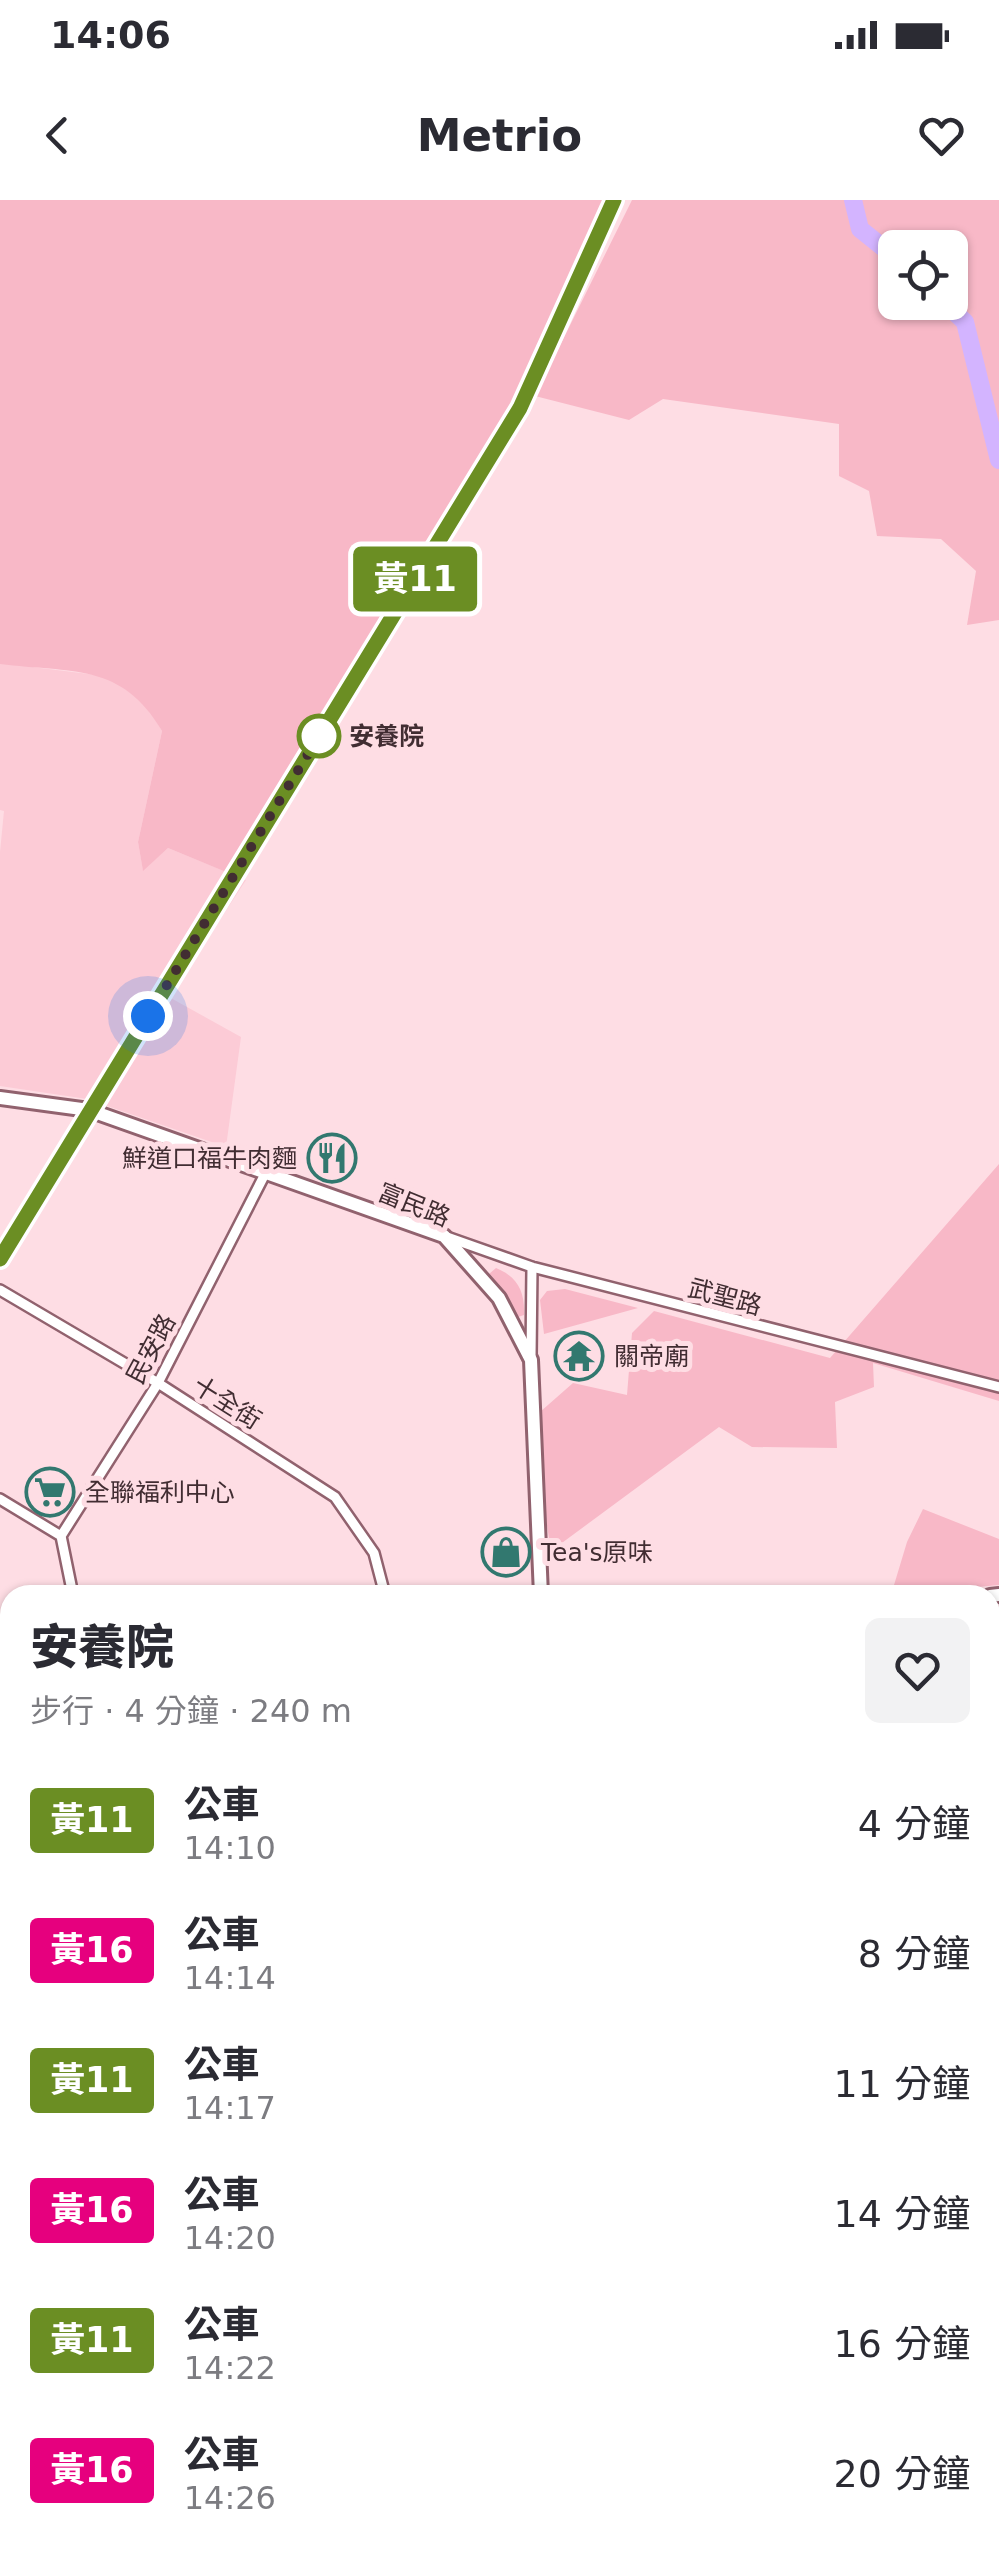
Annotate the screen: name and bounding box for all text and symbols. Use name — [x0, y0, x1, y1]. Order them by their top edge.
text: 14:06 — [50, 13, 171, 57]
icon: back — [30, 108, 85, 163]
icon: heart — [914, 108, 969, 163]
text: Metrio — [417, 109, 582, 162]
map controls — [878, 230, 968, 320]
button: locate — [878, 230, 968, 320]
line badge: 黃11 — [358, 546, 472, 612]
text: 黃11 — [373, 559, 457, 599]
marker: 安養院 — [298, 715, 340, 757]
place label: 安養院 — [349, 722, 424, 751]
your location — [123, 991, 173, 1041]
restaurant icon: 鮮道口福牛肉麵 — [306, 1132, 358, 1184]
place label: 鮮道口福牛肉麵 — [122, 1144, 297, 1173]
street label: 富民路 — [374, 1178, 454, 1232]
street label: 武聖路 — [685, 1273, 765, 1321]
street label: 民安路 — [121, 1309, 181, 1389]
temple icon: 關帝廟 — [553, 1330, 605, 1382]
place label: 關帝廟 — [614, 1342, 689, 1371]
street label: 十全街 — [188, 1371, 266, 1435]
supermarket icon: 全聯福利中心 — [24, 1466, 76, 1518]
place label: 全聯福利中心 — [85, 1478, 235, 1507]
shop icon: Tea's原味 — [480, 1526, 532, 1578]
place label: Tea's原味 — [540, 1538, 653, 1567]
button: heart — [865, 1618, 970, 1723]
text: 安養院 — [30, 1619, 174, 1675]
text: 步行 · 4 分鐘 · 240 m — [30, 1692, 352, 1730]
text: 公車 — [184, 1783, 260, 1827]
text: 黃11 — [50, 1800, 134, 1840]
text: 4 分鐘 — [858, 1802, 970, 1846]
text: 14:10 — [184, 1829, 276, 1867]
text: 公車 — [184, 1913, 260, 1957]
text: 黃16 — [50, 1930, 134, 1970]
text: 8 分鐘 — [858, 1932, 970, 1976]
text: 14:14 — [184, 1959, 276, 1997]
text: 公車 — [184, 2043, 260, 2087]
text: 黃11 — [50, 2060, 134, 2100]
text: 11 分鐘 — [834, 2062, 970, 2106]
text: 14:17 — [184, 2089, 276, 2127]
text: 公車 — [184, 2173, 260, 2217]
text: 黃16 — [50, 2190, 134, 2230]
text: 14 分鐘 — [834, 2192, 970, 2236]
text: 14:20 — [184, 2219, 276, 2257]
text: 公車 — [184, 2303, 260, 2347]
text: 黃11 — [50, 2320, 134, 2360]
text: 16 分鐘 — [834, 2322, 970, 2366]
text: 14:22 — [184, 2349, 276, 2387]
text: 公車 — [184, 2433, 260, 2477]
text: 黃16 — [50, 2450, 134, 2490]
text: 20 分鐘 — [834, 2452, 970, 2496]
text: 14:26 — [184, 2479, 276, 2517]

